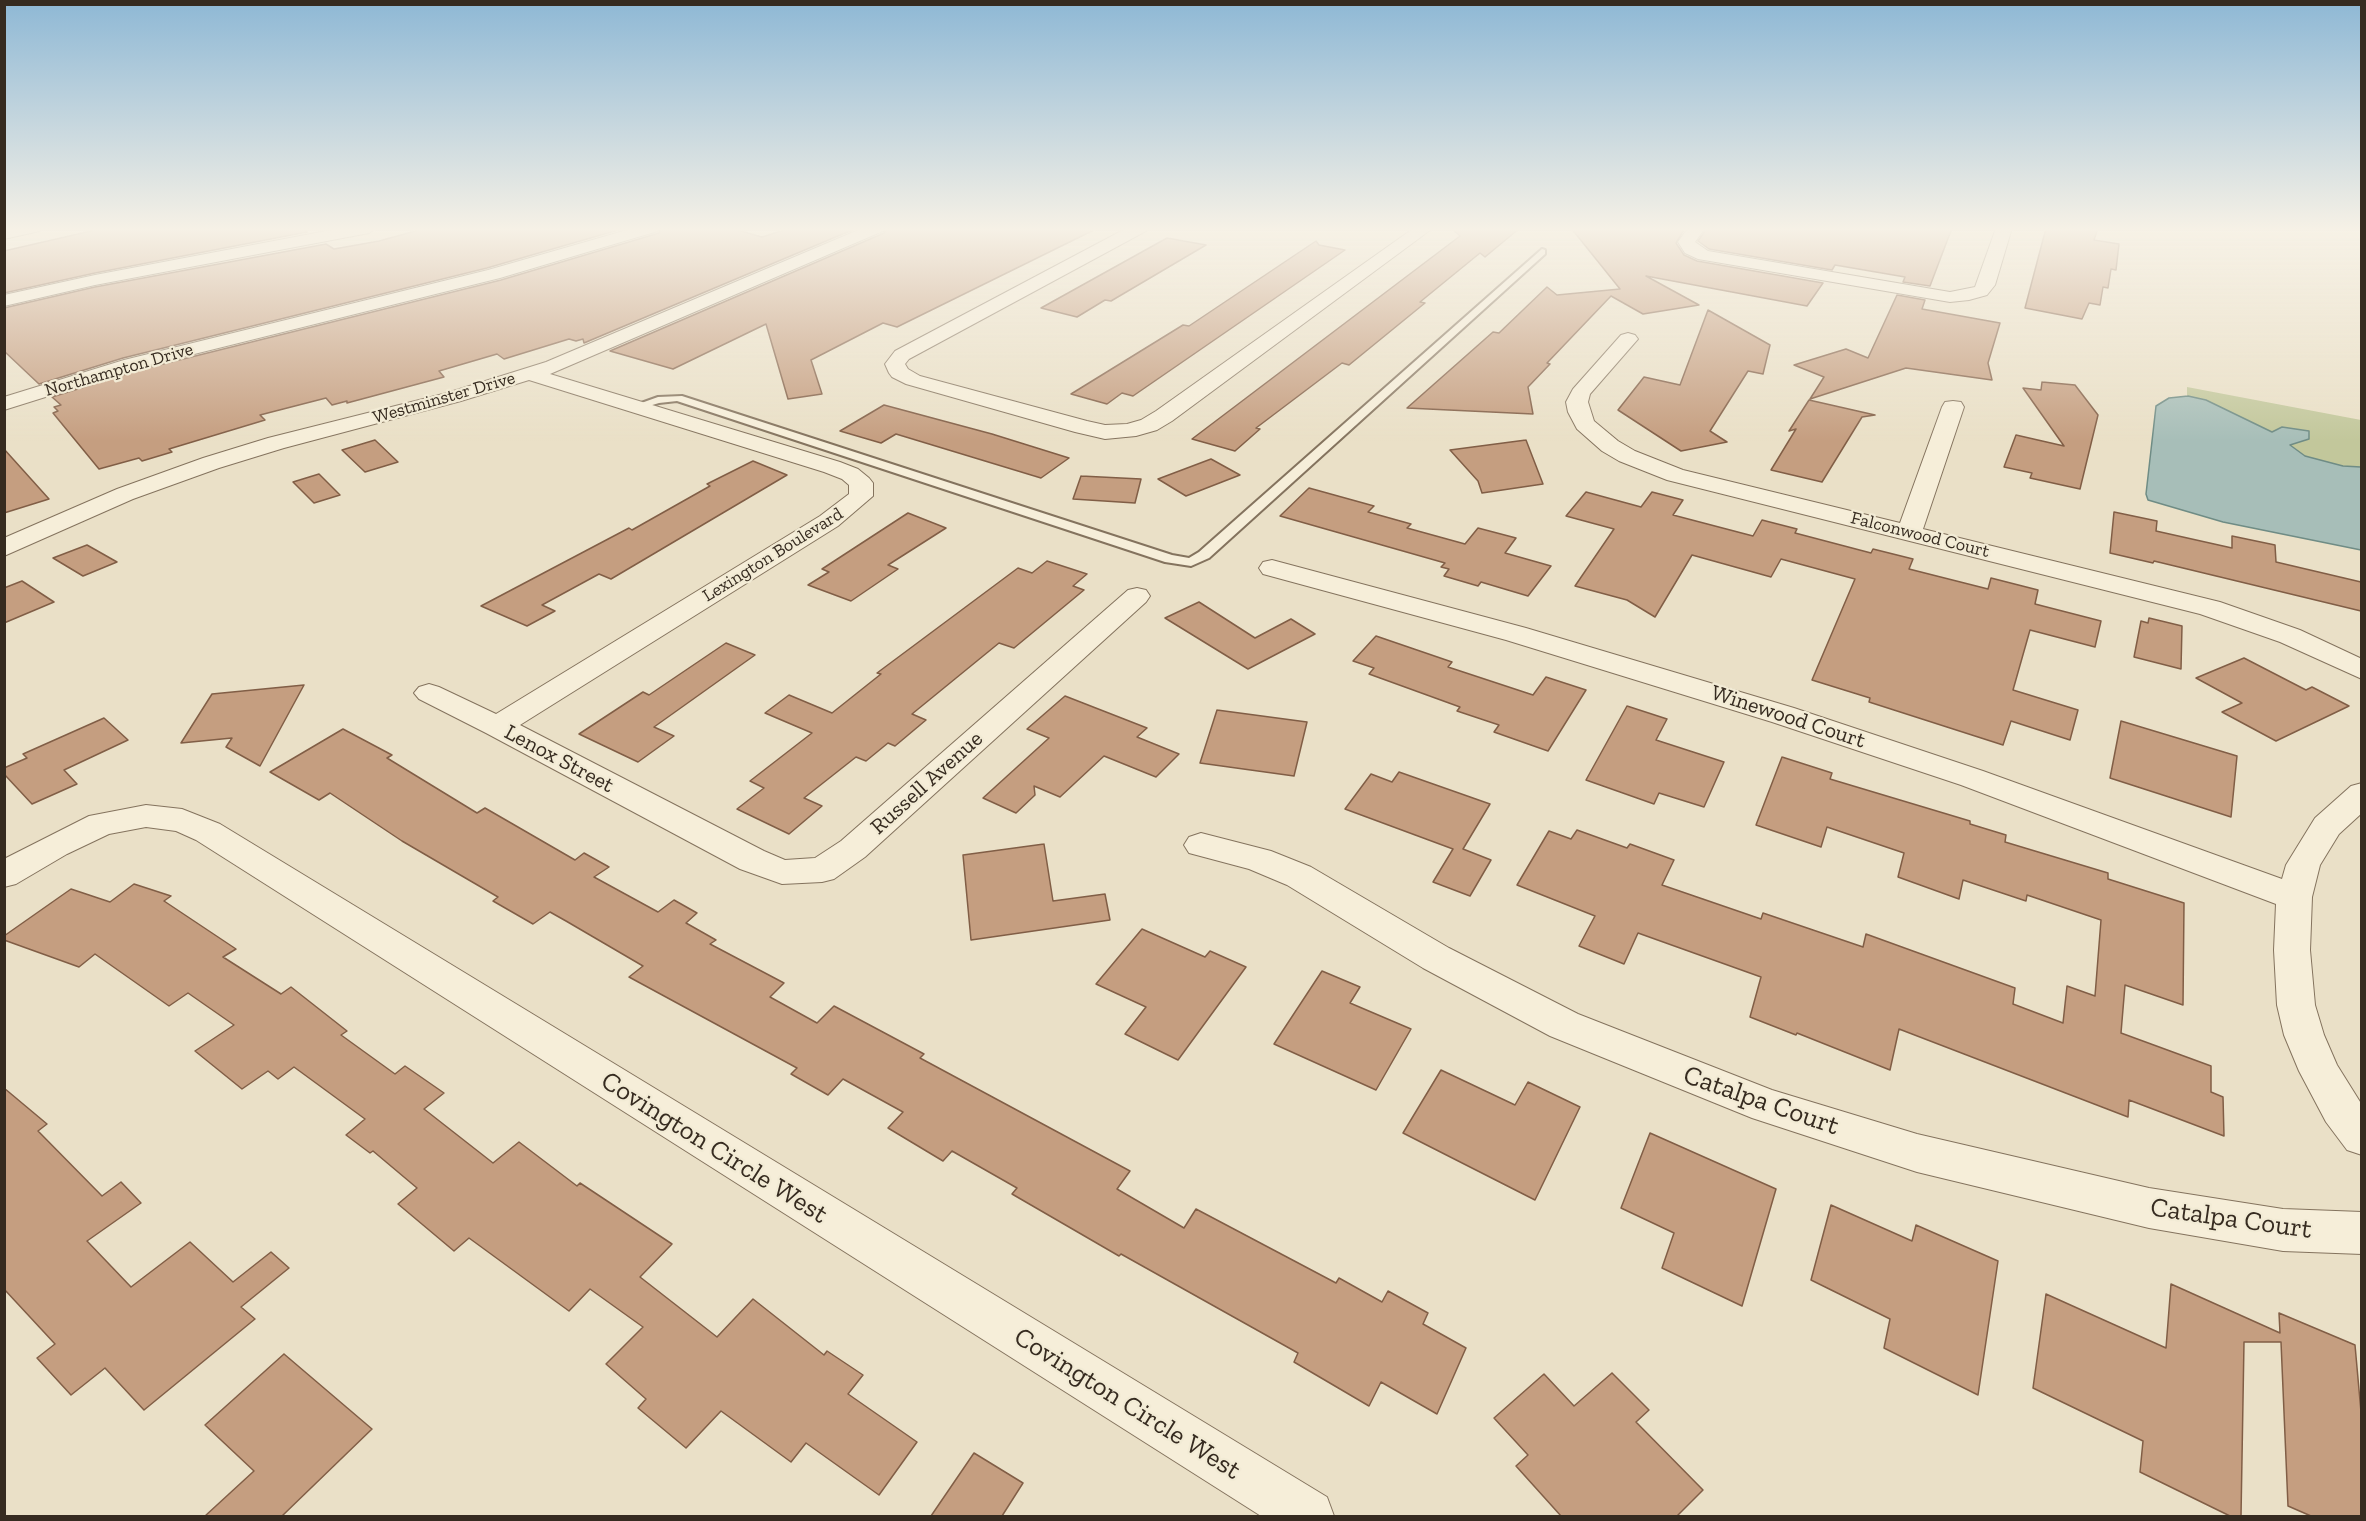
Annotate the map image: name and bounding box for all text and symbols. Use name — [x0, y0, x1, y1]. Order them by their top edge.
street label: Northampton Drive — [42, 338, 196, 402]
street label: Westminster Drive — [370, 367, 518, 429]
street label: Lexington Boulevard — [699, 503, 847, 607]
street label: Falconwood Court — [1848, 507, 1992, 563]
street label: Winewood Court — [1708, 680, 1868, 754]
street label: Lenox Street — [500, 719, 618, 799]
street label: Russell Avenue — [865, 726, 989, 840]
street label: Catalpa Court — [1679, 1059, 1843, 1143]
street label: Covington Circle West — [595, 1065, 833, 1231]
street label: Catalpa Court — [2148, 1192, 2314, 1246]
street label: Covington Circle West — [1008, 1321, 1246, 1487]

